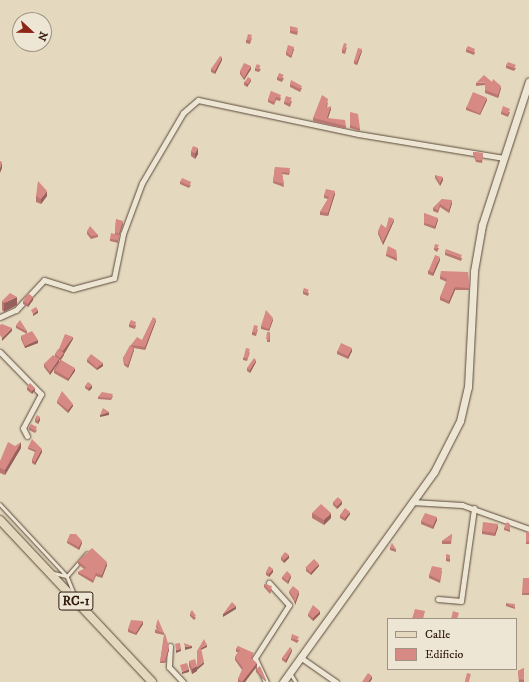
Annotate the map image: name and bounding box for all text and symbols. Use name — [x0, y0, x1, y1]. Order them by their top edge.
north arrow — [12, 12, 52, 52]
text: N — [34, 29, 50, 43]
road number: RC-1 — [58, 590, 94, 612]
legend — [387, 618, 517, 670]
text: Calle — [425, 627, 450, 642]
text: Edificio — [425, 647, 463, 662]

